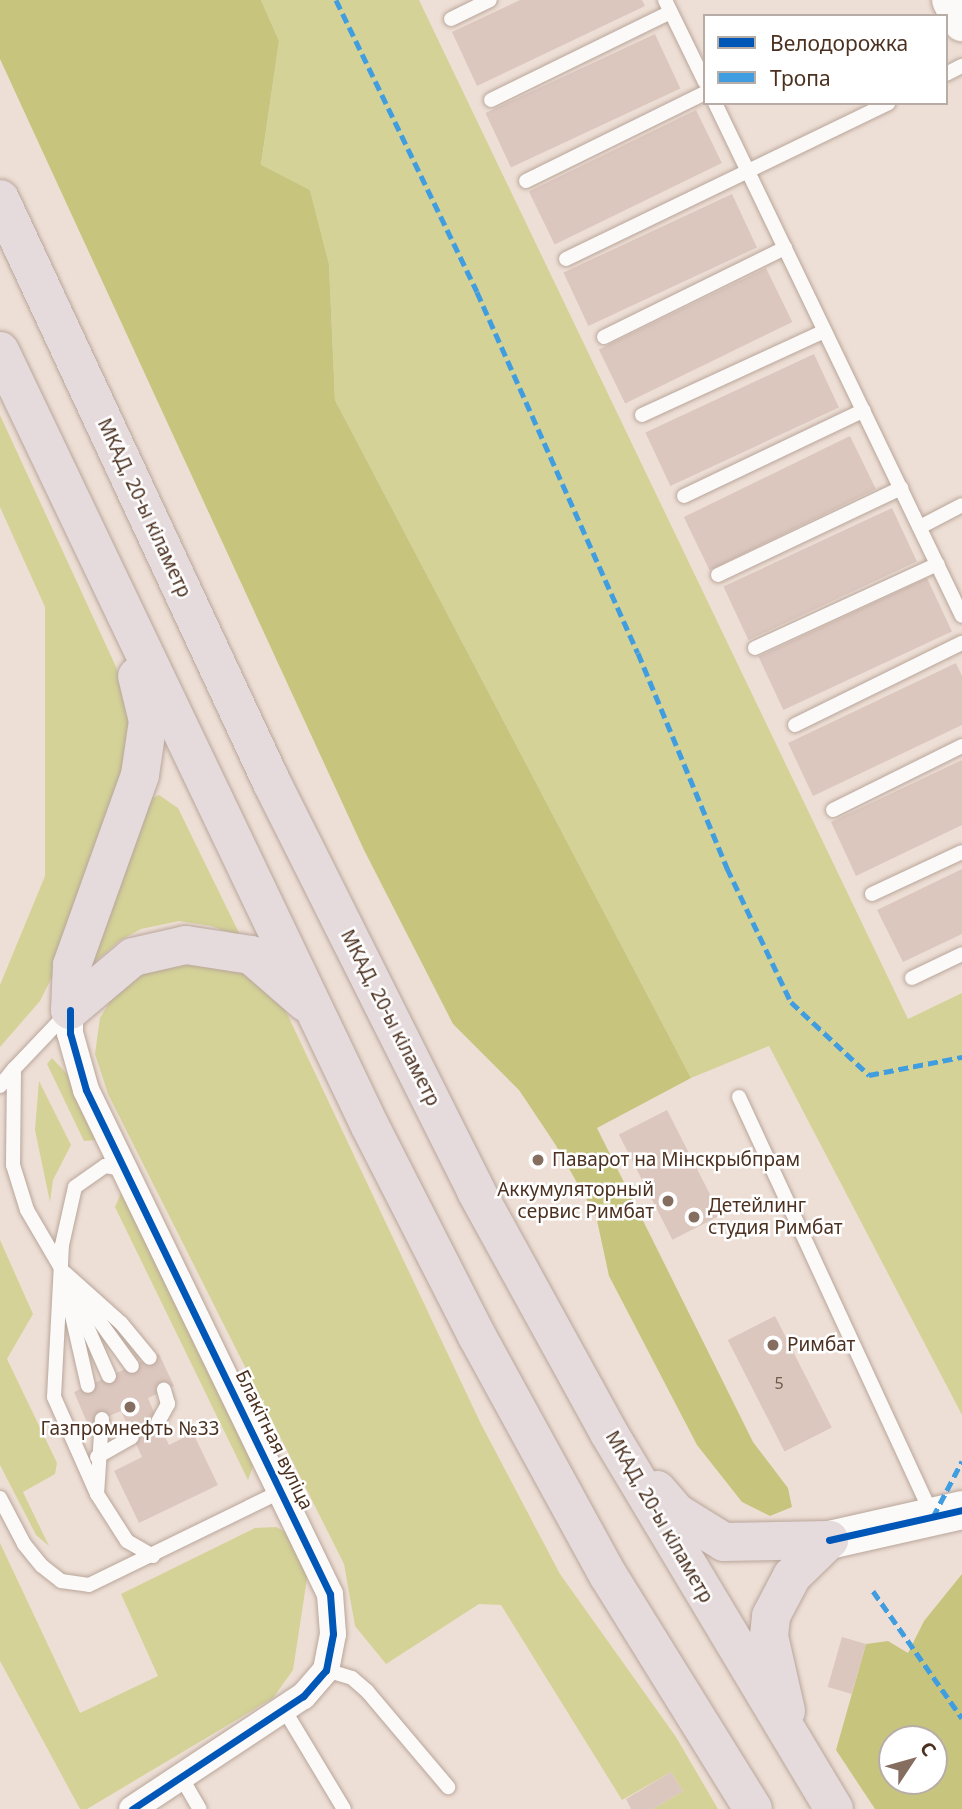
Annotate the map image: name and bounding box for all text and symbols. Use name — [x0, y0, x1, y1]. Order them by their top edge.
legend — [703, 14, 948, 105]
text: Велодорожка — [770, 29, 908, 57]
text: Тропа — [770, 64, 831, 92]
street label: МКАД, 20-ы кіламетр — [92, 415, 196, 601]
street label: МКАД, 20-ы кіламетр — [336, 926, 444, 1110]
place label: Паварот на Мінскрыбпрам — [552, 1149, 800, 1171]
marker: Паварот на Мінскрыбпрам — [530, 1152, 546, 1168]
place label: Аккумуляторный сервис Римбат — [497, 1179, 654, 1223]
marker: Аккумуляторный сервис Римбат — [660, 1193, 676, 1209]
place label: Детейлинг студия Римбат — [708, 1195, 843, 1239]
marker: Детейлинг студия Римбат — [686, 1209, 702, 1225]
place label: Римбат — [787, 1334, 855, 1356]
marker: Римбат — [765, 1337, 781, 1353]
street label: Блакітная вуліца — [230, 1366, 318, 1514]
house number: 5 — [774, 1373, 784, 1393]
marker: Газпромнефть №33 — [122, 1399, 138, 1415]
place label: Газпромнефть №33 — [41, 1418, 219, 1440]
street label: МКАД, 20-ы кіламетр — [600, 1427, 718, 1607]
north arrow — [878, 1725, 948, 1795]
text: С — [914, 1736, 942, 1761]

